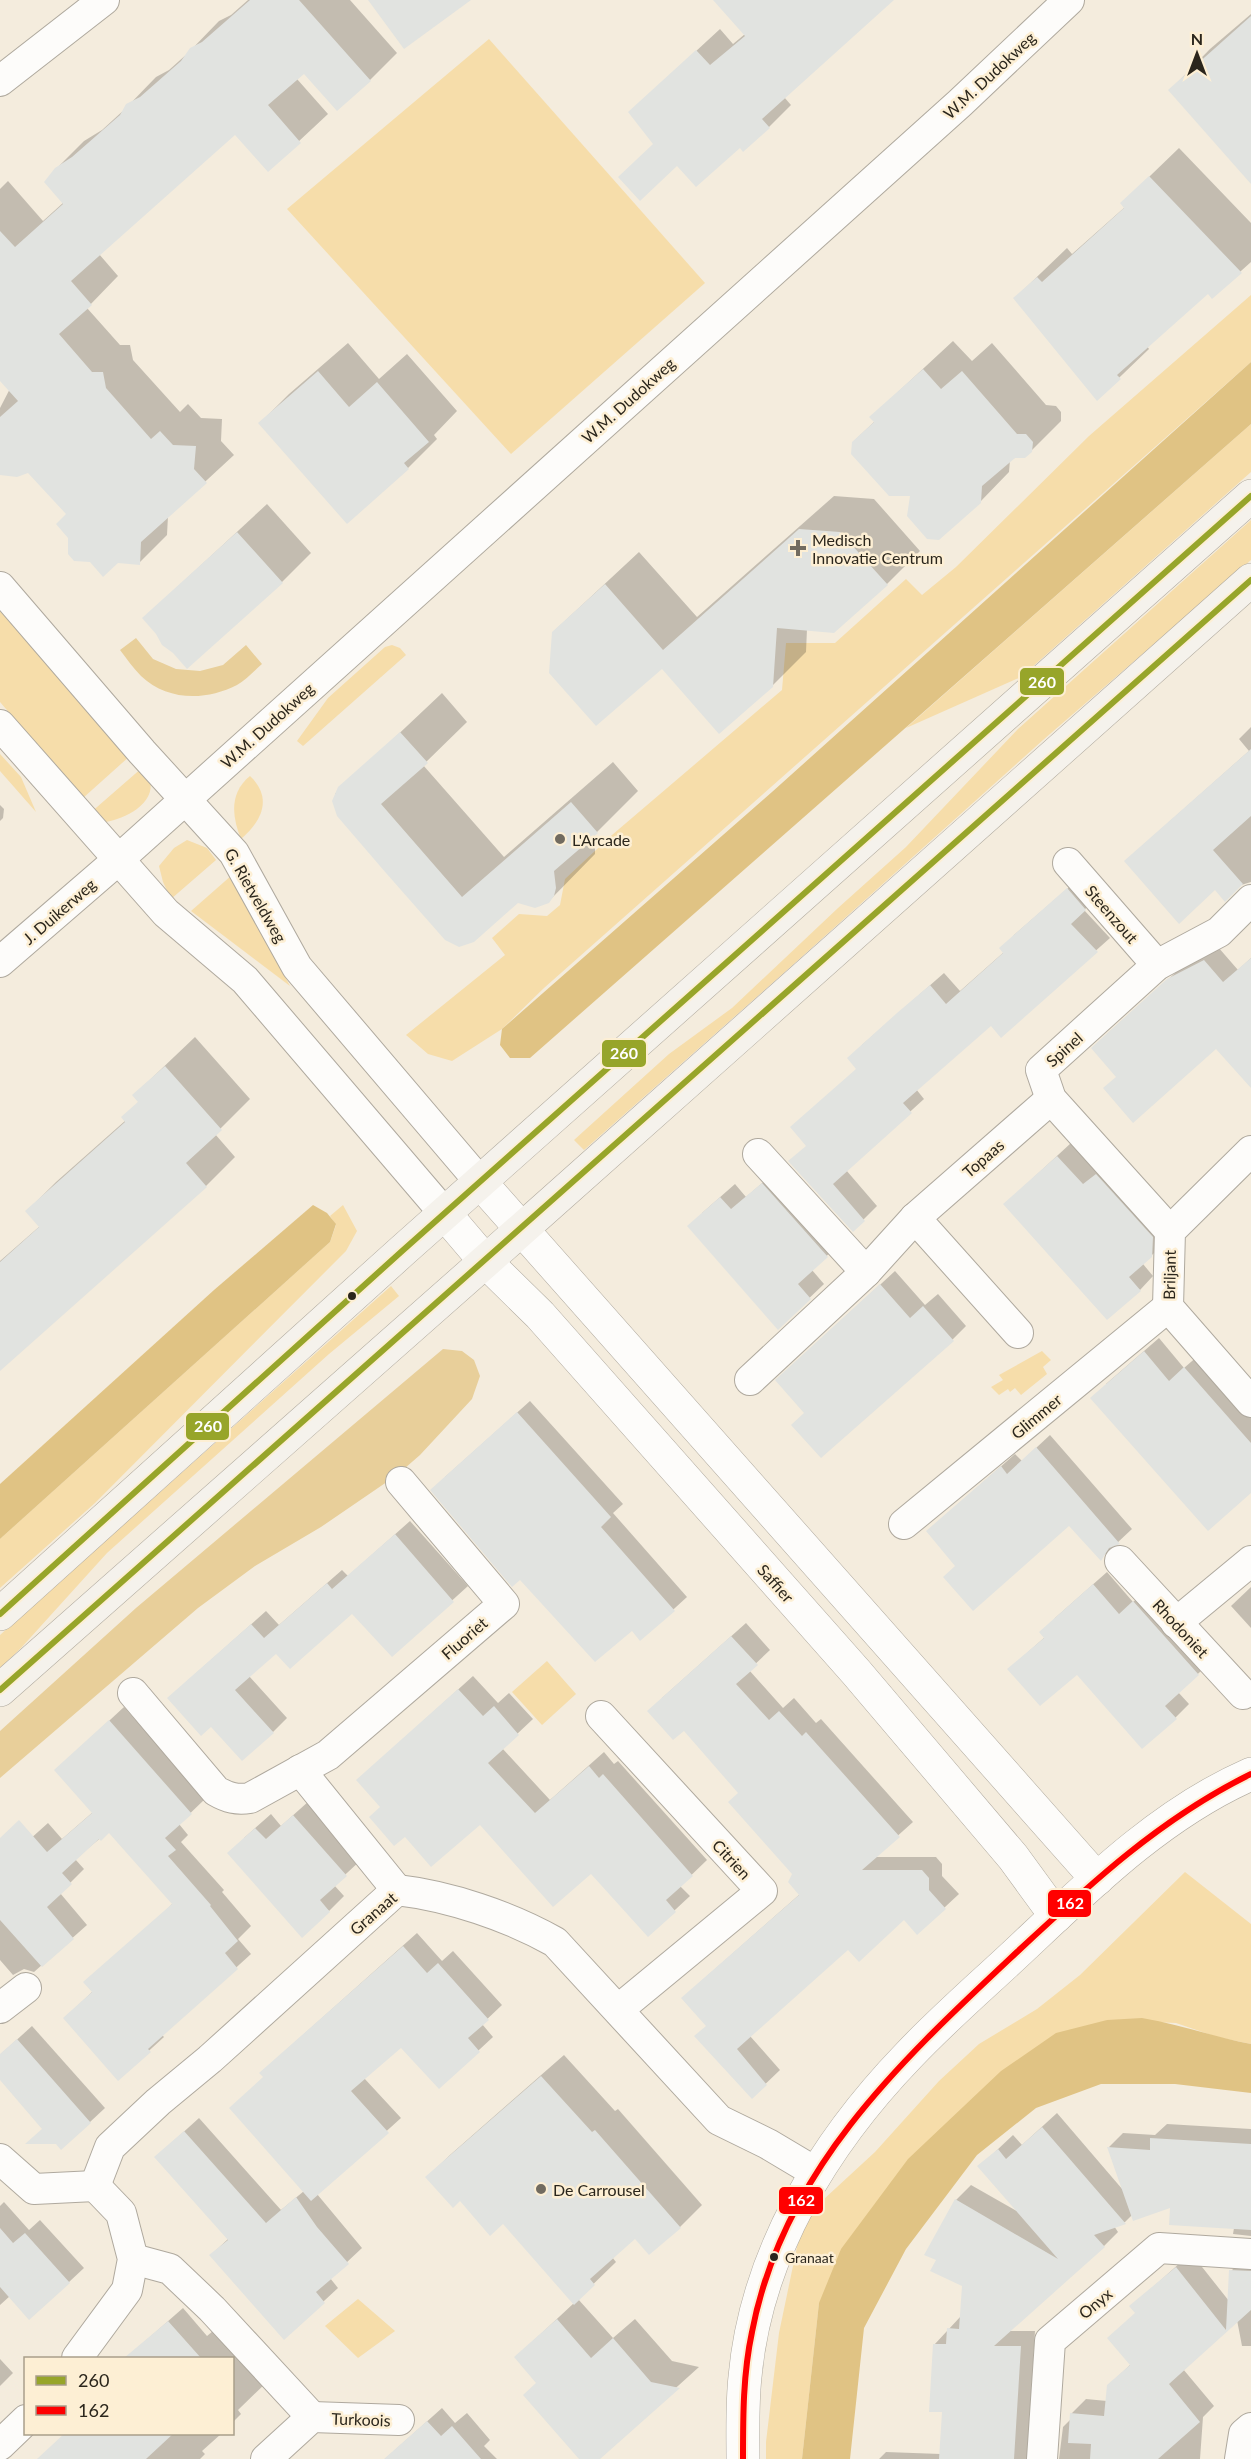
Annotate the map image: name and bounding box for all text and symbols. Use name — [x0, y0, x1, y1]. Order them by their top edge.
north arrow — [1167, 24, 1227, 84]
street label: W.M. Dudokweg — [939, 28, 1039, 122]
text: N — [1191, 29, 1203, 48]
street label: W.M. Dudokweg — [578, 353, 678, 447]
place label: Medisch Innovatie Centrum — [812, 530, 943, 567]
marker: Medisch Innovatie Centrum — [789, 539, 807, 557]
line badge: 260 — [1019, 667, 1065, 696]
text: 260 — [1028, 672, 1056, 691]
street label: W.M. Dudokweg — [217, 678, 317, 772]
place label: L'Arcade — [572, 830, 630, 849]
marker: L'Arcade — [553, 832, 567, 846]
street label: G. Rietveldweg — [221, 844, 291, 946]
street label: J. Duikerweg — [19, 874, 99, 948]
street label: Steenzout — [1082, 881, 1143, 947]
street label: Spinel — [1042, 1028, 1086, 1070]
line badge: 260 — [601, 1039, 647, 1068]
text: 260 — [610, 1043, 638, 1062]
street label: Topaas — [959, 1135, 1008, 1181]
street label: Briljant — [1159, 1250, 1179, 1300]
unlabelled marker — [346, 1290, 358, 1302]
street label: Glimmer — [1007, 1389, 1065, 1443]
line badge: 260 — [185, 1412, 230, 1441]
text: 260 — [194, 1416, 222, 1435]
street label: Saffier — [754, 1560, 798, 1606]
street label: Rhodoniet — [1149, 1595, 1213, 1661]
street label: Fluoriet — [437, 1613, 491, 1663]
street label: Citrien — [709, 1835, 755, 1883]
street label: Granaat — [346, 1887, 400, 1938]
line badge: 162 — [1047, 1889, 1092, 1918]
text: 162 — [1056, 1893, 1084, 1912]
place label: De Carrousel — [553, 2180, 645, 2199]
marker: De Carrousel — [534, 2182, 548, 2196]
line badge: 162 — [778, 2186, 824, 2215]
text: 162 — [787, 2190, 815, 2209]
place label: Granaat — [785, 2249, 834, 2266]
marker: Granaat — [768, 2251, 780, 2263]
street label: Onyx — [1074, 2284, 1116, 2322]
legend — [24, 2357, 234, 2435]
text: 260 — [78, 2369, 109, 2391]
text: 162 — [78, 2399, 109, 2421]
street label: Turkoois — [331, 2408, 391, 2430]

